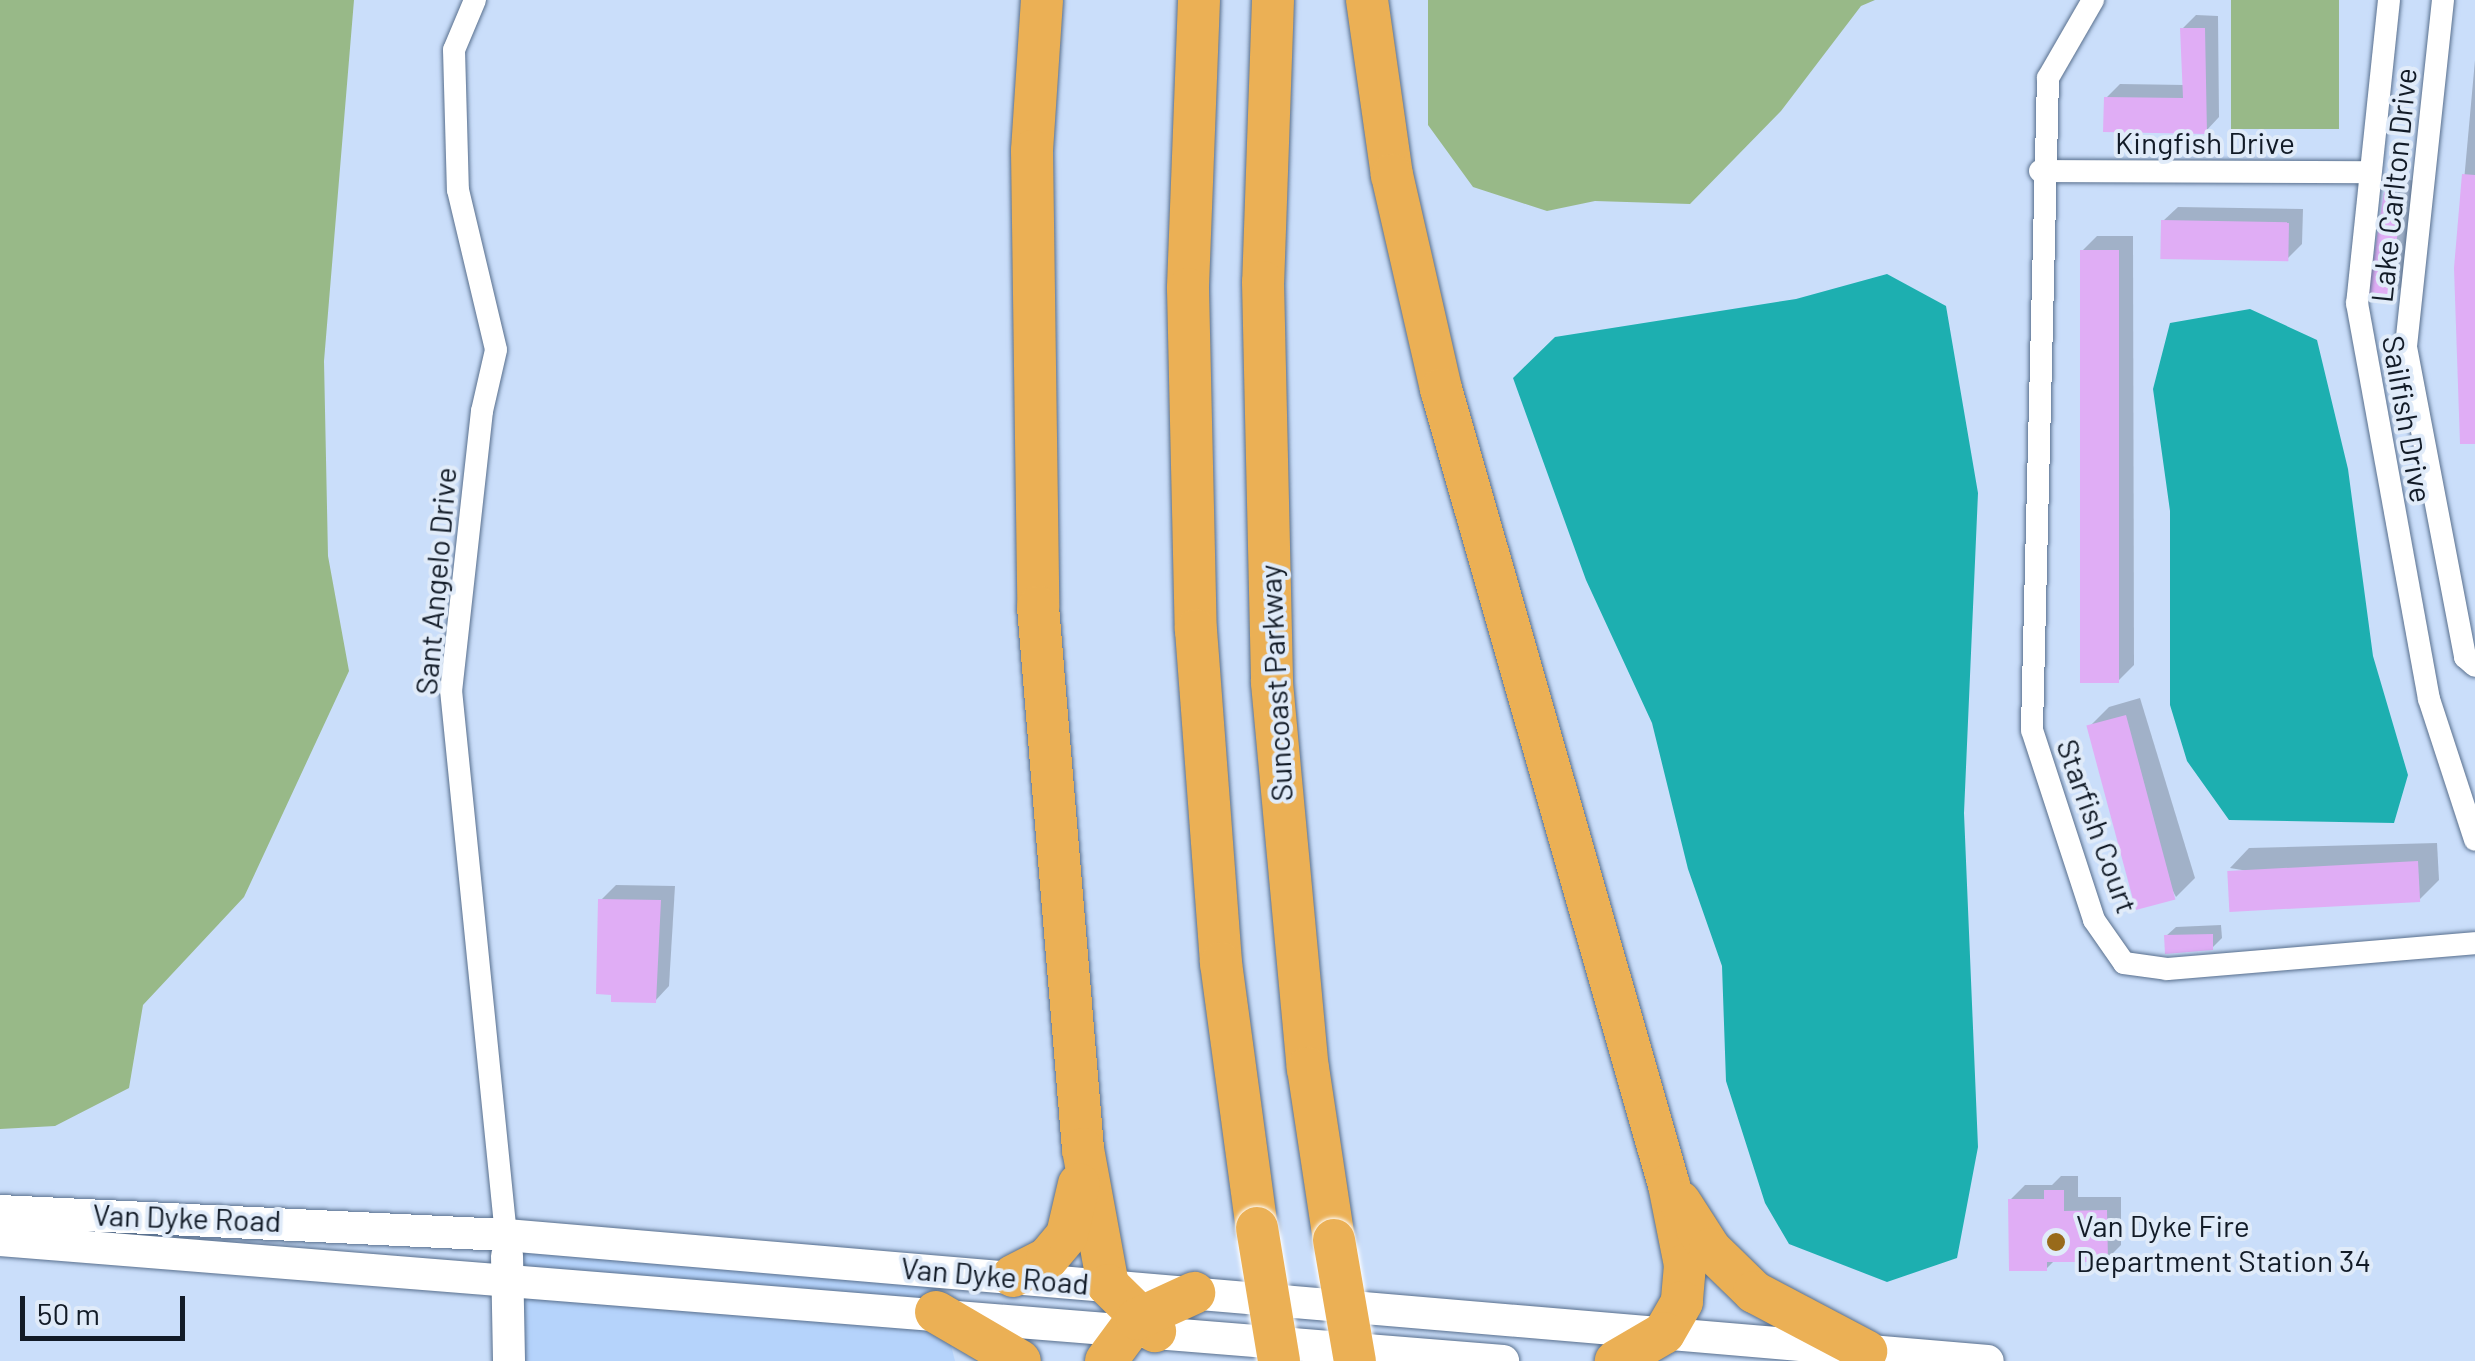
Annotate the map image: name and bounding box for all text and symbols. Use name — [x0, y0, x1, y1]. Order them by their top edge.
street label: Lake Carlton Drive — [2363, 66, 2423, 304]
street label: Kingfish Drive — [2115, 124, 2295, 160]
street label: Sailfish Drive — [2376, 333, 2440, 505]
street label: Sant Angelo Drive — [407, 466, 463, 696]
street label: Suncoast Parkway — [1251, 564, 1299, 802]
street label: Starfish Court — [2050, 734, 2146, 918]
street label: Van Dyke Road — [92, 1196, 282, 1238]
place label: Van Dyke Fire Department Station 34 — [2076, 1207, 2371, 1278]
marker: Van Dyke Fire Department Station 34 — [2045, 1231, 2067, 1253]
street label: Van Dyke Road — [899, 1249, 1091, 1301]
scale bar — [25, 1276, 190, 1338]
text: 50 m — [37, 1295, 100, 1331]

